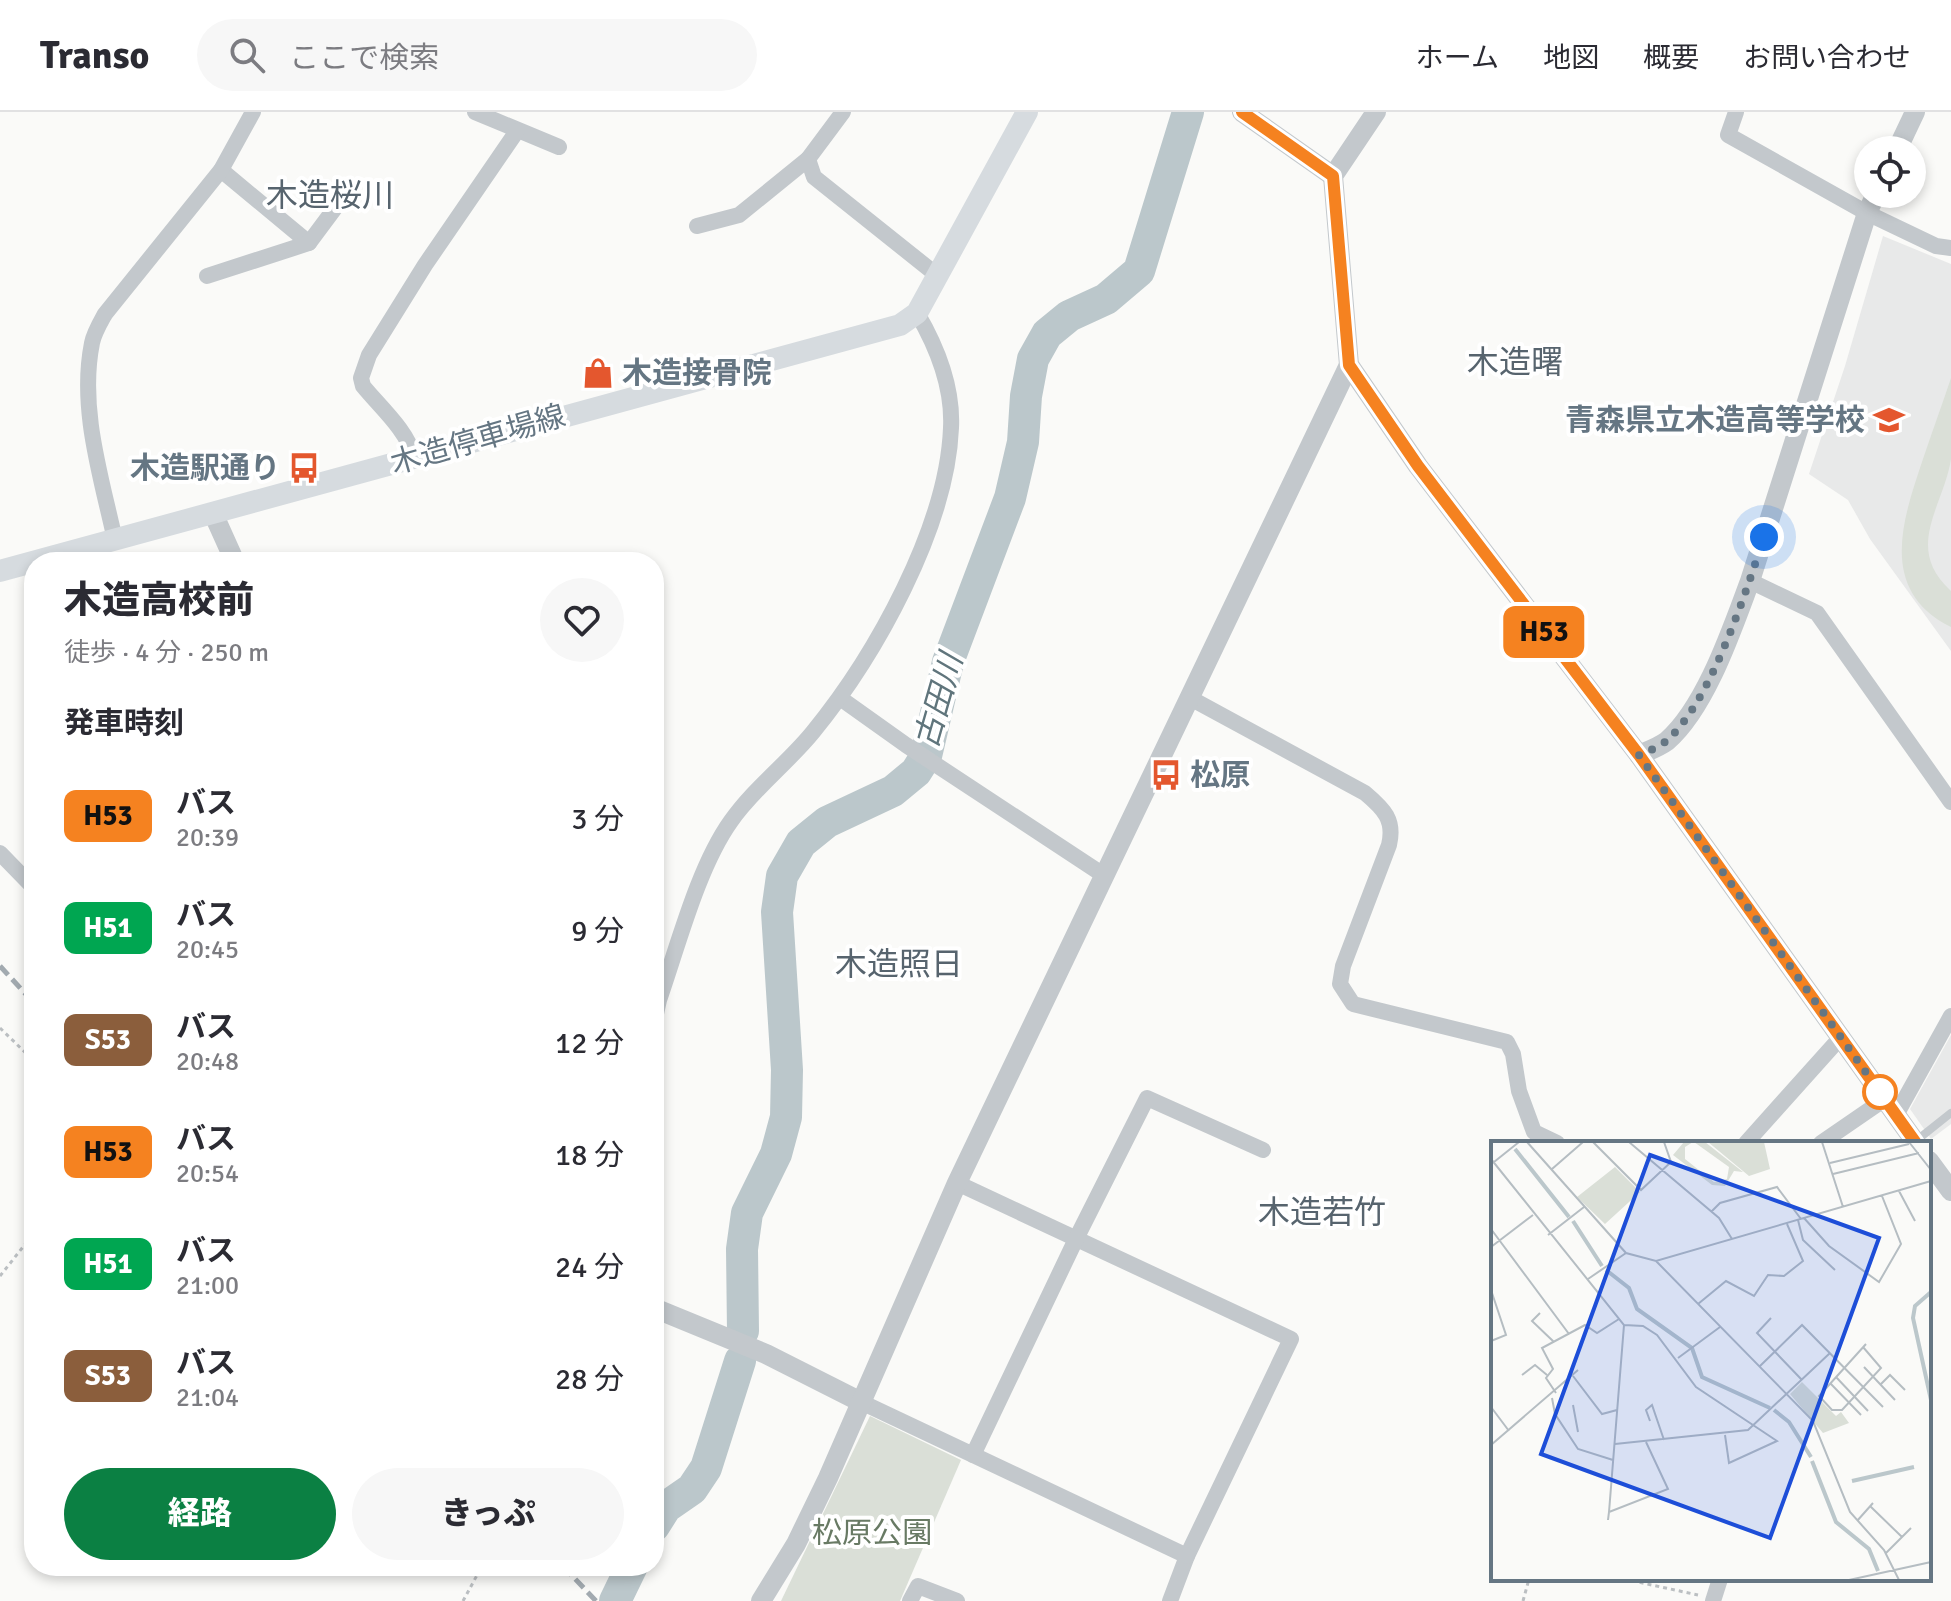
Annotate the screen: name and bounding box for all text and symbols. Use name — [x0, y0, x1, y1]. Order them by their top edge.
search box — [197, 19, 757, 91]
text: Transo — [40, 32, 149, 79]
icon: search — [225, 33, 269, 77]
text: ここで検索 — [289, 40, 439, 77]
text: ホーム — [1416, 41, 1499, 75]
text: 地図 — [1543, 41, 1599, 75]
text: 概要 — [1643, 41, 1699, 75]
text: お問い合わせ — [1743, 41, 1911, 75]
map controls — [1854, 136, 1926, 208]
button: locate — [1854, 136, 1926, 208]
district label: 木造桜川 — [266, 176, 394, 215]
district label: 木造曙 — [1467, 343, 1563, 382]
place label: 木造接骨院 — [622, 355, 772, 392]
shop icon: 木造接骨院 — [581, 356, 615, 390]
street label: 木造停車場線 — [386, 397, 570, 483]
place label: 青森県立木造高等学校 — [1565, 402, 1865, 439]
school or university icon: 青森県立木造高等学校 — [1872, 403, 1906, 437]
place label: 木造駅通り — [130, 450, 280, 487]
bus stop icon: 木造駅通り — [287, 451, 321, 485]
your location — [1744, 517, 1784, 557]
text: 木造高校前 — [64, 577, 254, 624]
button: heart — [540, 578, 624, 662]
line badge: H53 — [1498, 606, 1590, 658]
text: H53 — [1519, 615, 1569, 649]
text: 徒歩 · 4 分 · 250 m — [64, 637, 269, 669]
water label: 古田川 — [907, 647, 972, 753]
text: 発車時刻 — [64, 705, 184, 742]
place label: 松原 — [1190, 757, 1250, 794]
bus stop icon: 松原 — [1149, 758, 1183, 792]
text: バス — [176, 785, 236, 822]
text: H53 — [83, 799, 133, 833]
text: 3 分 — [571, 801, 624, 838]
text: 20:39 — [176, 822, 239, 854]
text: バス — [176, 897, 236, 934]
text: H51 — [83, 911, 133, 945]
text: 9 分 — [571, 913, 624, 950]
text: 20:45 — [176, 934, 239, 966]
district label: 木造照日 — [835, 945, 963, 984]
text: バス — [176, 1009, 236, 1046]
text: S53 — [85, 1023, 131, 1057]
text: 12 分 — [555, 1025, 624, 1062]
text: 20:48 — [176, 1046, 239, 1078]
unlabelled marker — [1863, 1075, 1897, 1109]
text: バス — [176, 1121, 236, 1158]
text: H53 — [83, 1135, 133, 1169]
text: 18 分 — [555, 1137, 624, 1174]
inset map — [1491, 1141, 1931, 1581]
text: 20:54 — [176, 1158, 239, 1190]
district label: 木造若竹 — [1258, 1193, 1386, 1232]
text: バス — [176, 1233, 236, 1270]
text: H51 — [83, 1247, 133, 1281]
text: 24 分 — [555, 1249, 624, 1286]
text: 21:00 — [176, 1270, 239, 1302]
text: バス — [176, 1345, 236, 1382]
text: S53 — [85, 1359, 131, 1393]
text: 28 分 — [555, 1361, 624, 1398]
text: 21:04 — [176, 1382, 239, 1414]
button: 経路 — [64, 1468, 336, 1560]
button: きっぷ — [352, 1468, 624, 1560]
park label: 松原公園 — [812, 1515, 932, 1552]

